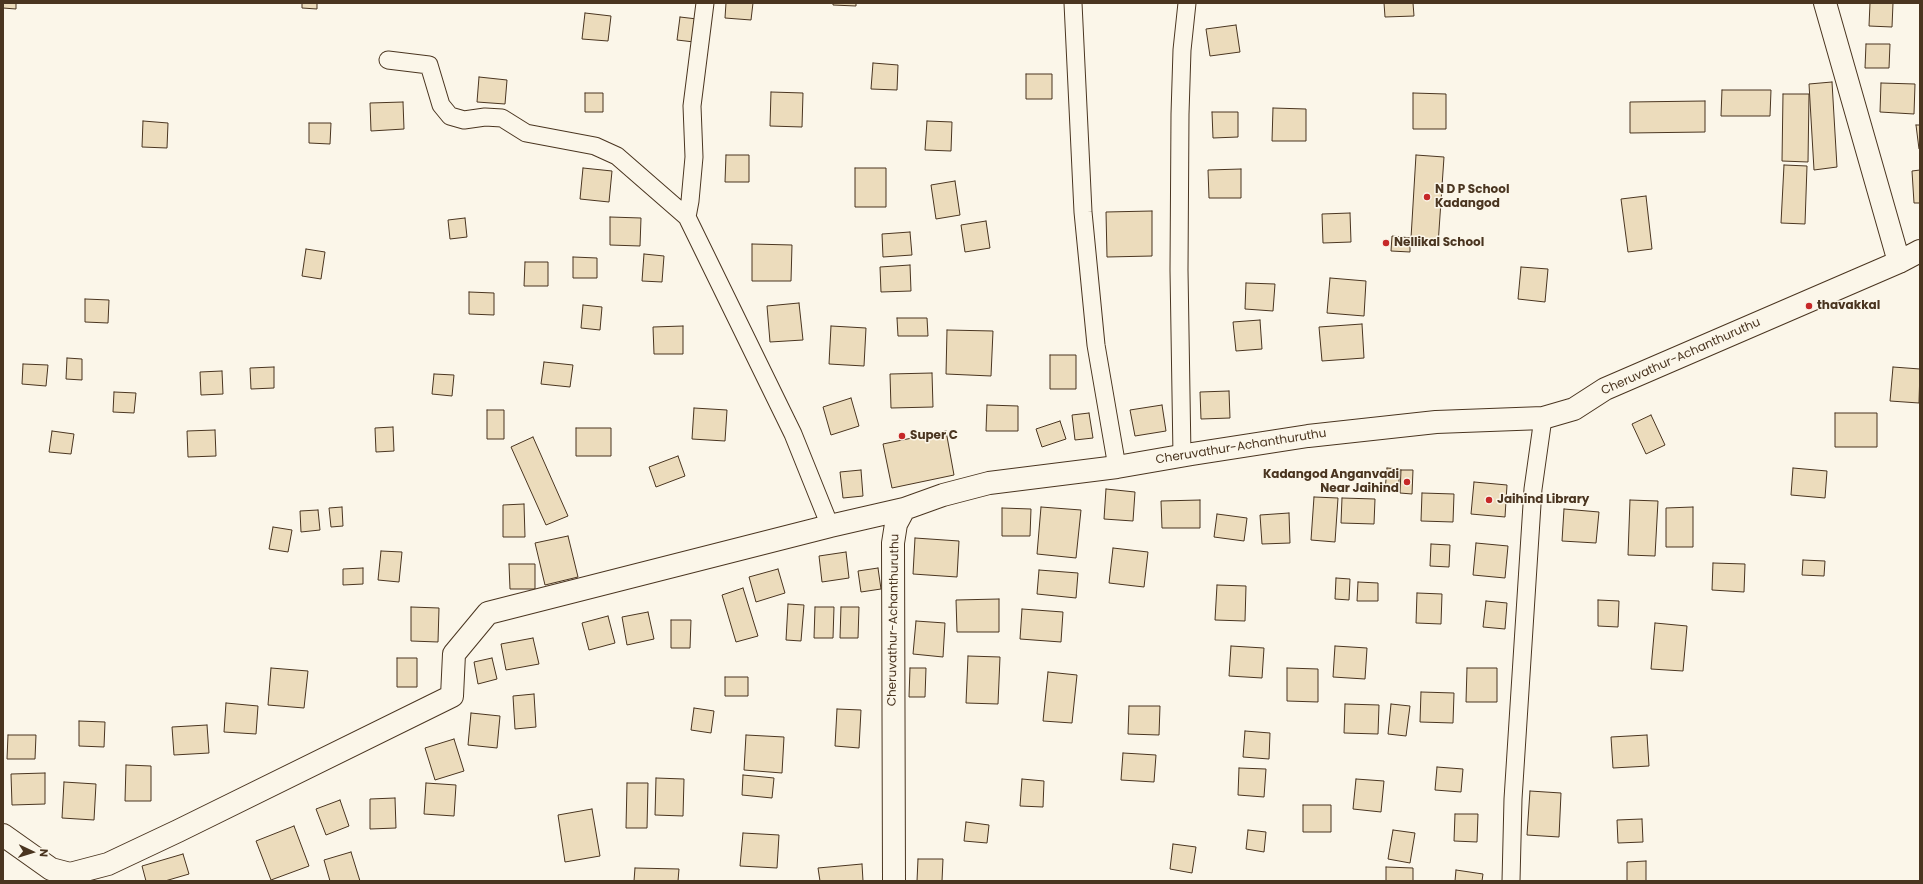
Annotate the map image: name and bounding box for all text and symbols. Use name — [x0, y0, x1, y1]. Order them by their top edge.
place label: N D P School Kadangod — [1435, 183, 1509, 211]
marker: N D P School Kadangod — [1422, 192, 1432, 202]
place label: Nellikal School — [1394, 236, 1484, 250]
marker: Nellikal School — [1381, 238, 1391, 248]
place label: thavakkal — [1817, 299, 1880, 313]
marker: thavakkal — [1804, 301, 1814, 311]
street label: Cheruvathur-Achanthuruthu — [1599, 315, 1763, 399]
street label: Cheruvathur-Achanthuruthu — [1155, 426, 1327, 468]
place label: Super C — [910, 429, 958, 443]
marker: Super C — [897, 431, 907, 441]
place label: Kadangod Anganvadi Near Jaihind — [1263, 468, 1399, 496]
marker: Kadangod Anganvadi Near Jaihind — [1402, 477, 1412, 487]
place label: Jaihind Library — [1497, 493, 1589, 507]
marker: Jaihind Library — [1484, 495, 1494, 505]
street label: Cheruvathur-Achanthuruthu — [885, 534, 903, 706]
north arrow — [12, 832, 52, 872]
text: N — [36, 848, 52, 858]

